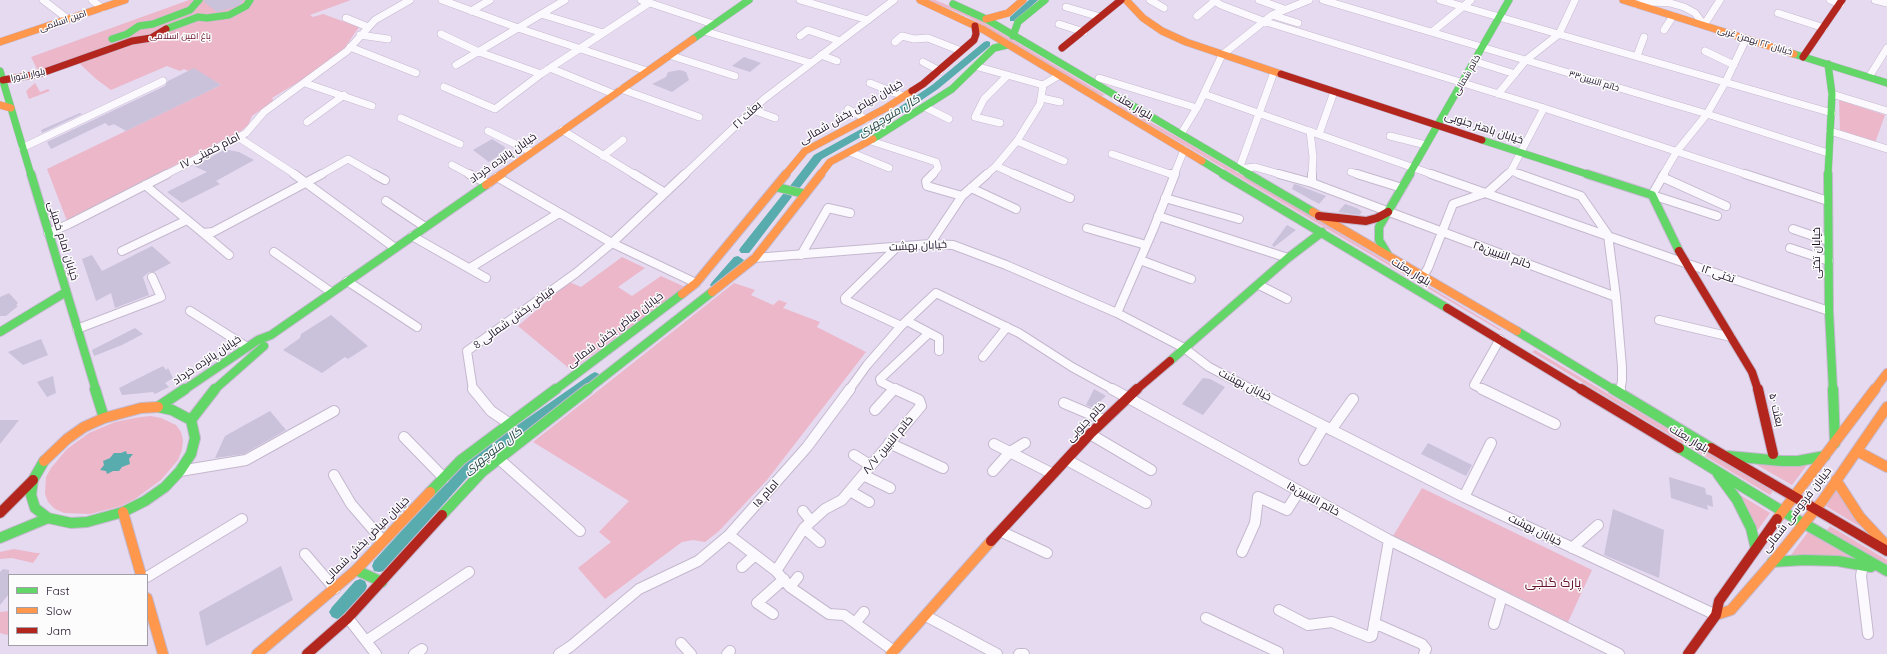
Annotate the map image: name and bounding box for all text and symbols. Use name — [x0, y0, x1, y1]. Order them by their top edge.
street label: امین اسلامی — [38, 8, 88, 34]
street label: خیابان ۲۲ بهمن غربی — [1716, 25, 1794, 57]
park label: باغ امین اسلامی — [149, 31, 211, 41]
street label: خاتم شمالی — [1451, 53, 1483, 97]
street label: بلوار شورا — [10, 66, 46, 84]
street label: خاتم النبیین۳۳ — [1567, 68, 1621, 94]
street label: خیابان فیاض بخش شمالی — [797, 77, 905, 147]
street label: بلوار بعثت — [1111, 89, 1155, 123]
water label: کال منوچهری — [856, 92, 922, 140]
street label: بعثت ۲۱ — [730, 98, 764, 132]
street label: خیابان باهنر جنوبی — [1443, 109, 1525, 147]
street label: امام خمینی ۱۷ — [178, 130, 242, 172]
street label: خیابان پانزده خرداد — [467, 130, 539, 186]
street label: خیابان امام خمینی — [45, 200, 81, 282]
street label: خیابان تختی — [1810, 227, 1824, 279]
street label: خیابان بهشت — [889, 238, 947, 254]
street label: خاتم النبیین۲۵ — [1471, 238, 1533, 272]
street label: بلوار بعثت — [1389, 255, 1433, 289]
street label: تختی ۱۲ — [1699, 262, 1737, 286]
street label: فیاض بخش شمالی 8 — [471, 284, 557, 352]
street label: خیابان فیاض بخش شمالی — [564, 289, 666, 371]
street label: خیابان پانزده خرداد — [170, 332, 244, 388]
street label: خیابان بهشت — [1216, 366, 1274, 404]
street label: بعثت ۵۰ — [1766, 392, 1786, 428]
street label: خاتم جنوبی — [1064, 399, 1108, 445]
street label: خاتم النبیین ۸/۷ — [860, 413, 916, 477]
street label: بلوار بعثت — [1667, 422, 1711, 456]
water label: کال منوچهری — [461, 424, 525, 478]
street label: خیابان فردوسی شمالی — [1760, 465, 1834, 555]
street label: امام ۱۵ — [750, 477, 782, 511]
street label: خاتم النببین۱۵ — [1284, 479, 1342, 519]
street label: خیابان فیاض بخش شمالی — [320, 494, 412, 586]
street label: خیابان بهشت — [1506, 511, 1564, 549]
legend — [8, 574, 148, 646]
park label: پارک گنجی — [1525, 575, 1581, 591]
text: Fast — [46, 583, 70, 598]
text: Slow — [46, 603, 72, 618]
text: Jam — [46, 623, 71, 638]

